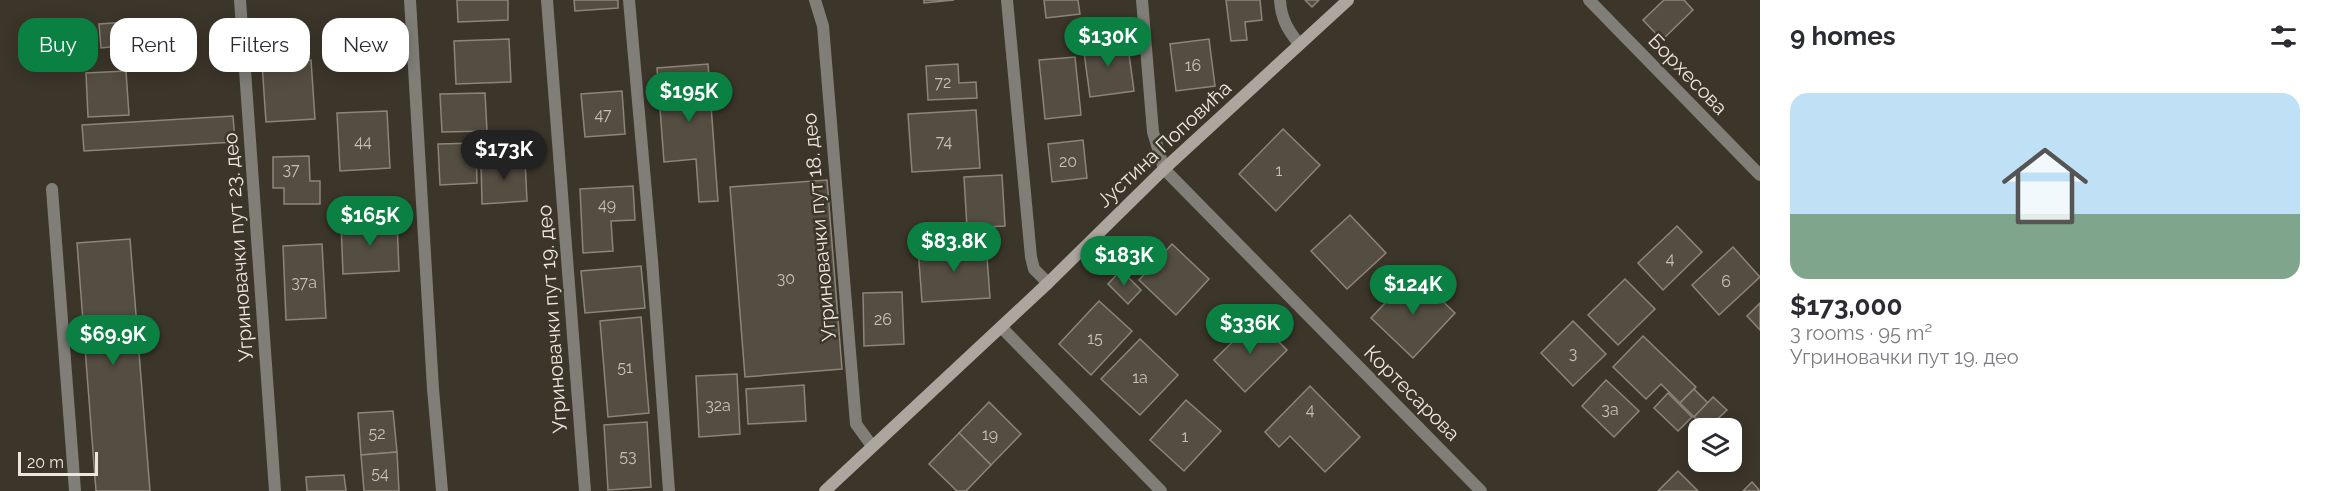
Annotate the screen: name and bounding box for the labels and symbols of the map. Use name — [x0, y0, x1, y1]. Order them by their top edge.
pin: $130K — [1066, 17, 1150, 68]
street label: Борхесова — [1643, 28, 1733, 120]
house number: 16 — [1185, 56, 1201, 75]
pin: $195K — [647, 72, 731, 123]
house number: 72 — [935, 73, 951, 92]
street label: Јустина Поповића — [1092, 76, 1236, 212]
house number: 47 — [594, 105, 612, 124]
street label: Угриновачки пут 18. део — [797, 112, 841, 342]
pin: $173K — [462, 130, 546, 181]
street label: Угриновачки пут 23. део — [218, 132, 258, 362]
house number: 44 — [354, 132, 372, 151]
house number: 74 — [936, 132, 952, 151]
house number: 20 — [1059, 152, 1077, 171]
house number: 37 — [282, 160, 300, 179]
house number: 1 — [1276, 161, 1283, 180]
house number: 49 — [598, 195, 616, 214]
pin: $165K — [328, 196, 412, 247]
street label: Угриновачки пут 19. део — [532, 204, 572, 434]
pin: $83.8K — [905, 222, 1003, 273]
pin: $183K — [1082, 236, 1166, 287]
house number: 4 — [1666, 249, 1675, 268]
pin: $124K — [1371, 265, 1455, 316]
house number: 30 — [777, 269, 795, 288]
house number: 6 — [1721, 272, 1731, 291]
house number: 37a — [291, 273, 317, 292]
pin: $336K — [1208, 304, 1292, 355]
house number: 26 — [874, 310, 892, 329]
pin: $69.9K — [64, 315, 162, 366]
house number: 15 — [1087, 329, 1103, 348]
street label: Кортесарова — [1359, 340, 1465, 446]
house number: 3 — [1569, 344, 1577, 363]
house number: 51 — [617, 358, 633, 377]
house number: 1a — [1132, 368, 1148, 387]
house number: 32a — [705, 396, 731, 415]
house number: 4 — [1306, 400, 1315, 419]
house number: 3a — [1601, 400, 1619, 419]
house number: 52 — [368, 424, 386, 443]
house number: 19 — [982, 425, 998, 444]
house number: 1 — [1182, 427, 1189, 446]
house number: 53 — [619, 447, 637, 466]
scale bar — [18, 449, 98, 476]
house number: 54 — [371, 464, 389, 483]

